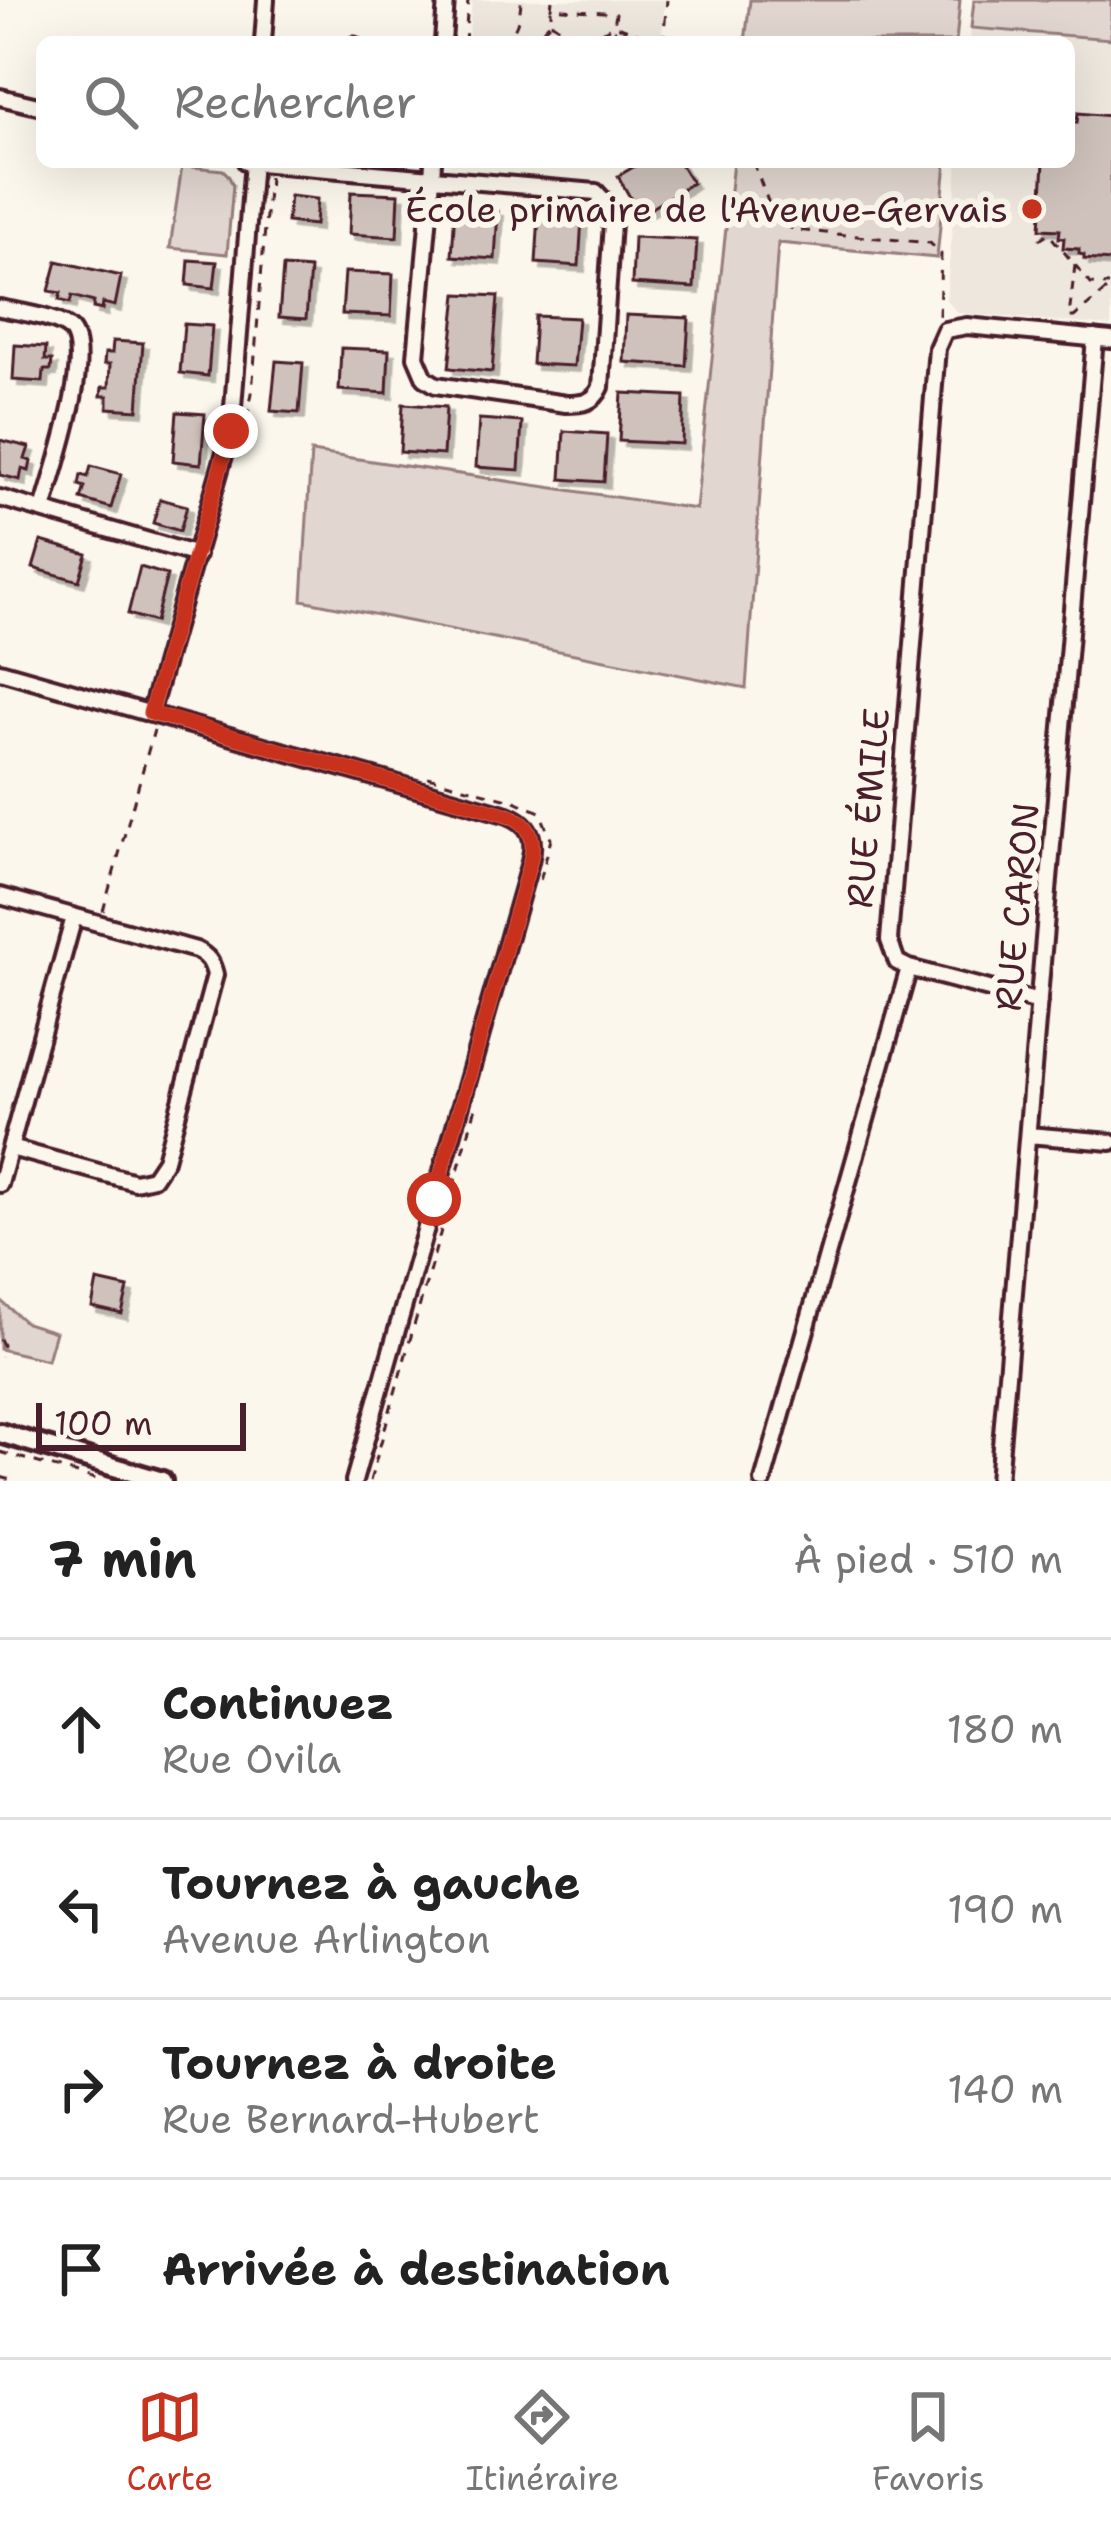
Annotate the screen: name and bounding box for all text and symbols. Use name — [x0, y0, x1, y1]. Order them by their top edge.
search box — [36, 36, 1075, 168]
icon: search — [78, 69, 144, 135]
text: Rechercher — [174, 72, 417, 132]
place label: École primaire de l'Avenue-Gervais — [405, 185, 1008, 234]
marker: École primaire de l'Avenue-Gervais — [1019, 196, 1045, 222]
route end — [204, 404, 258, 458]
street label: RUE ÉMILE — [835, 706, 901, 910]
street label: RUE CARON — [983, 801, 1051, 1013]
route start — [407, 1172, 461, 1226]
scale bar — [36, 1397, 246, 1450]
text: 100 m — [54, 1401, 153, 1446]
text: 7 min — [48, 1525, 197, 1593]
text: À pied · 510 m — [794, 1533, 1063, 1585]
text: Continuez — [162, 1673, 394, 1733]
icon: ahead — [48, 1696, 114, 1762]
text: 180 m — [947, 1703, 1063, 1755]
text: Rue Ovila — [162, 1733, 341, 1785]
text: Tournez à gauche — [162, 1853, 580, 1913]
icon: left — [48, 1876, 114, 1942]
text: 190 m — [947, 1883, 1063, 1935]
text: Avenue Arlington — [162, 1913, 490, 1965]
text: Tournez à droite — [162, 2033, 557, 2093]
icon: right — [48, 2056, 114, 2122]
text: 140 m — [947, 2063, 1063, 2115]
text: Rue Bernard-Hubert — [162, 2093, 540, 2145]
icon: arrive — [48, 2236, 114, 2302]
text: Arrivée à destination — [162, 2239, 670, 2299]
tab: Carte — [126, 2384, 213, 2501]
tab: Itinéraire — [466, 2384, 619, 2501]
tab: Favoris — [872, 2384, 985, 2501]

